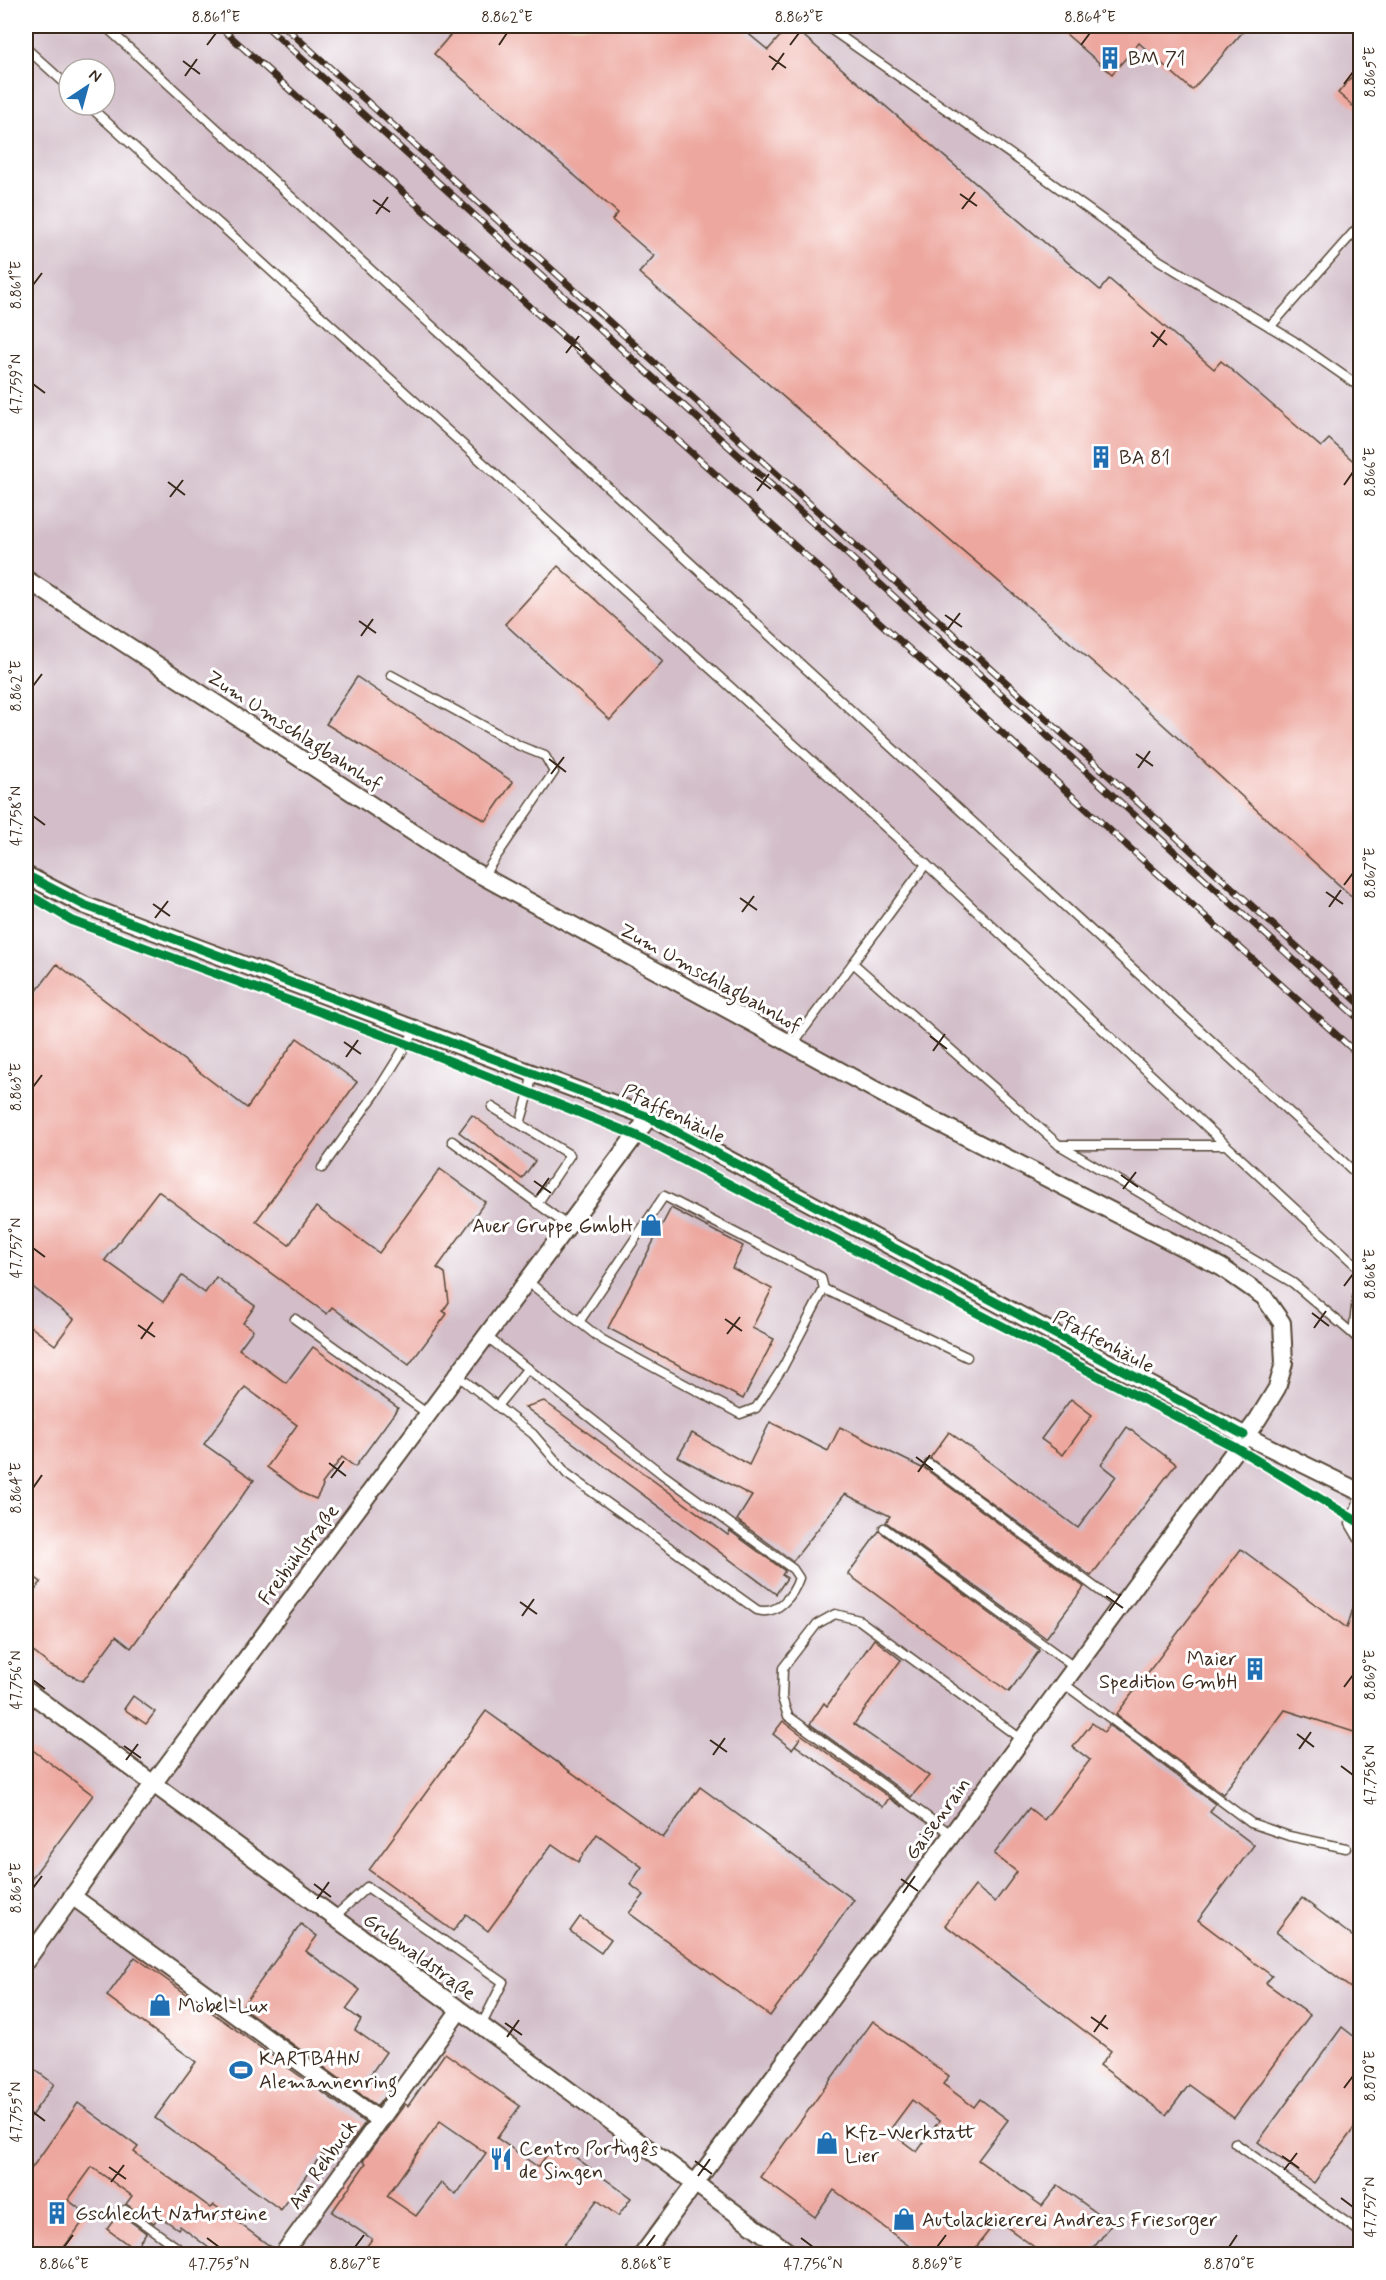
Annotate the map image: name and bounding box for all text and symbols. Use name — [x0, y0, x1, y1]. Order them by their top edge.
text: 8.861°E — [192, 8, 240, 28]
text: 8.862°E — [481, 8, 533, 28]
text: 8.863°E — [775, 8, 824, 28]
text: 8.864°E — [1064, 8, 1116, 28]
building icon: BM 71 — [1097, 45, 1123, 71]
place label: BM 71 — [1128, 46, 1185, 73]
text: 8.865°E — [1361, 46, 1381, 97]
north arrow — [57, 57, 117, 117]
text: N — [84, 64, 105, 88]
text: 8.861°E — [7, 261, 27, 309]
text: 47.759°N — [7, 354, 27, 414]
building icon: BA 81 — [1088, 444, 1114, 470]
place label: BA 81 — [1119, 445, 1170, 472]
text: 8.866°E — [1361, 447, 1381, 497]
text: 8.862°E — [7, 660, 27, 712]
street label: Zum Umschlagbahnhof — [200, 664, 387, 800]
text: 47.758°N — [7, 786, 27, 846]
text: 8.867°E — [1361, 847, 1381, 898]
street label: Zum Umschlagbahnhof — [613, 917, 806, 1041]
text: 8.863°E — [7, 1062, 27, 1111]
street label: Pfaffenhäule — [618, 1078, 729, 1151]
shop icon: Auer Gruppe GmbH — [638, 1212, 664, 1238]
place label: Auer Gruppe GmbH — [472, 1213, 633, 1240]
text: 47.757°N — [7, 1218, 27, 1278]
text: 8.868°E — [1361, 1248, 1381, 1299]
street label: Pfaffenhäule — [1048, 1304, 1159, 1380]
text: 8.864°E — [7, 1462, 27, 1514]
street label: Freibühlstraße — [252, 1499, 346, 1611]
place label: Maier Spedition GmbH — [1099, 1646, 1237, 1696]
text: 47.756°N — [7, 1650, 27, 1710]
text: 8.869°E — [1361, 1650, 1381, 1700]
building icon: Maier Spedition GmbH — [1242, 1656, 1268, 1682]
text: 47.758°N — [1361, 1745, 1381, 1805]
street label: Gaisenrain — [899, 1772, 977, 1866]
text: 8.865°E — [7, 1862, 27, 1913]
street label: Grubwaldstraße — [357, 1907, 481, 2008]
shop icon: Möbel-Lux — [147, 1992, 173, 2018]
place label: Möbel-Lux — [178, 1993, 268, 2020]
place label: KARTBAHN Alemannenring — [259, 2046, 397, 2098]
text: 8.870°E — [1361, 2050, 1381, 2101]
sports icon: KARTBAHN Alemannenring — [228, 2057, 254, 2083]
text: 47.755°N — [7, 2082, 27, 2142]
street label: Am Rehbuck — [282, 2115, 364, 2215]
place label: Kfz-Werkstatt Lier — [845, 2120, 976, 2170]
shop icon: Kfz-Werkstatt Lier — [814, 2130, 840, 2156]
place label: Centro Portugês de Singen — [519, 2136, 658, 2186]
restaurant icon: Centro Portugês de Singen — [488, 2146, 514, 2172]
text: 47.757°N — [1361, 2177, 1381, 2237]
building icon: Gschlecht Natursteine — [44, 2200, 70, 2226]
place label: Gschlecht Natursteine — [75, 2201, 268, 2228]
shop icon: Autolackiererei Andreas Friesorger — [891, 2206, 917, 2232]
place label: Autolackiererei Andreas Friesorger — [922, 2207, 1218, 2235]
text: 8.866°E — [39, 2255, 89, 2275]
text: 47.755°N — [189, 2255, 249, 2275]
text: 8.867°E — [330, 2255, 381, 2275]
text: 8.868°E — [621, 2255, 672, 2275]
text: 47.756°N — [783, 2255, 843, 2275]
text: 8.869°E — [912, 2255, 962, 2275]
text: 8.870°E — [1204, 2255, 1255, 2275]

